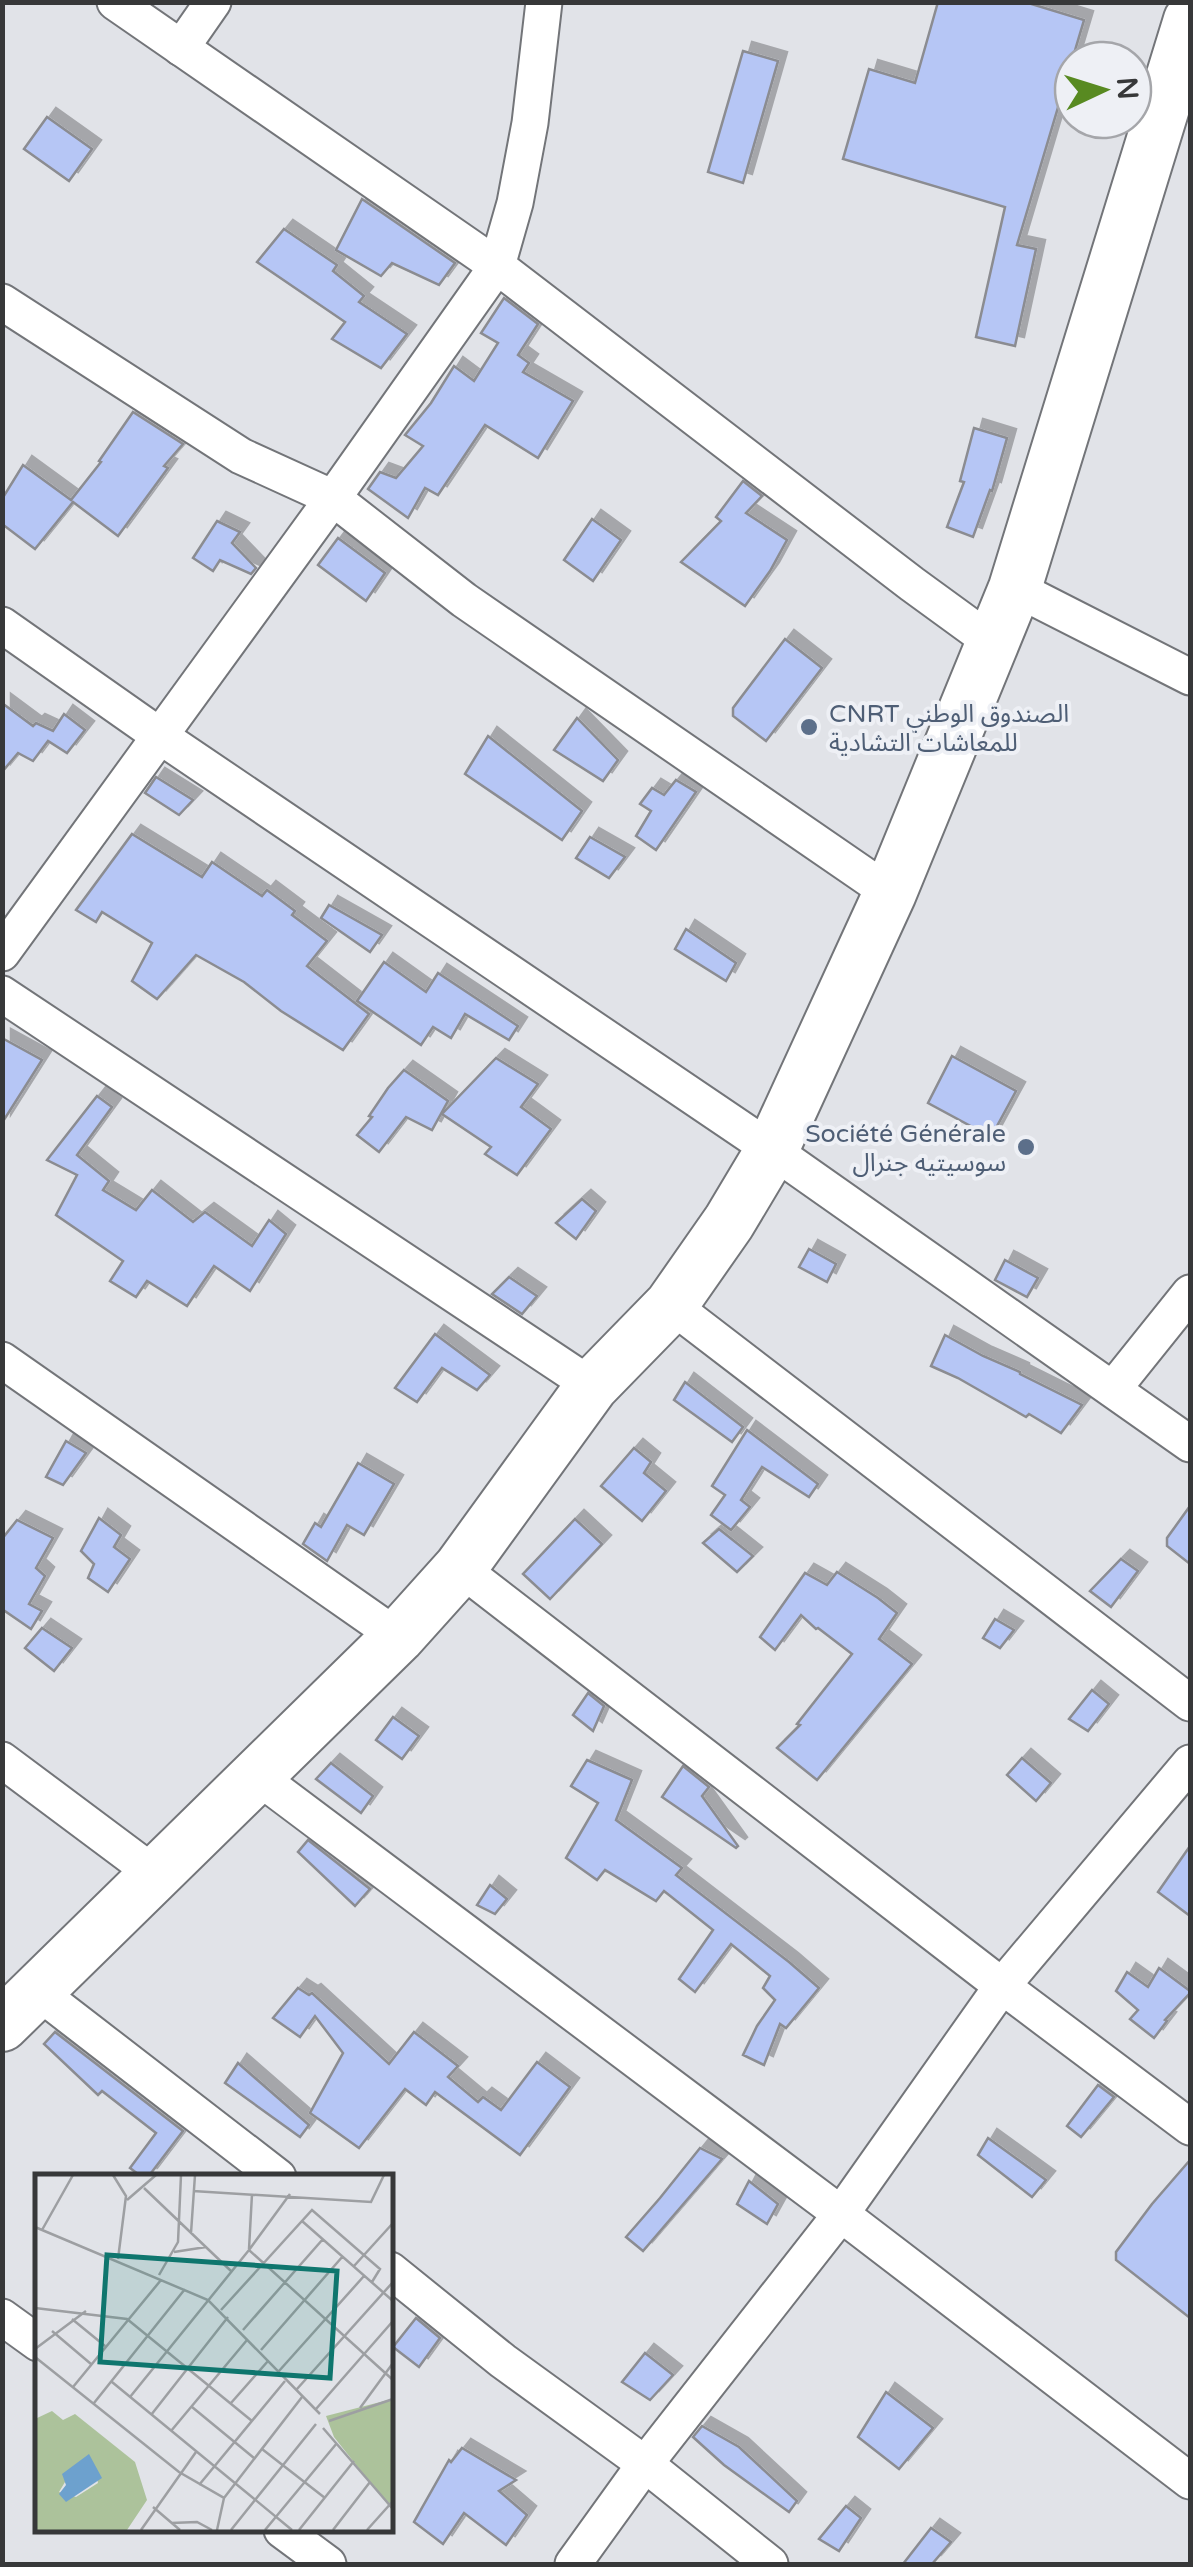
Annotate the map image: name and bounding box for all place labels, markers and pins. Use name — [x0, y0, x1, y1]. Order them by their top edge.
place label: CNRT الصندوق الوطني للمعاشات التشادية — [829, 699, 1069, 758]
marker: CNRT الصندوق الوطني للمعاشات التشادية — [798, 716, 820, 738]
place label: Société Générale سوسيتيه جنرال — [805, 1119, 1006, 1178]
marker: Société Générale سوسيتيه جنرال — [1015, 1136, 1037, 1158]

